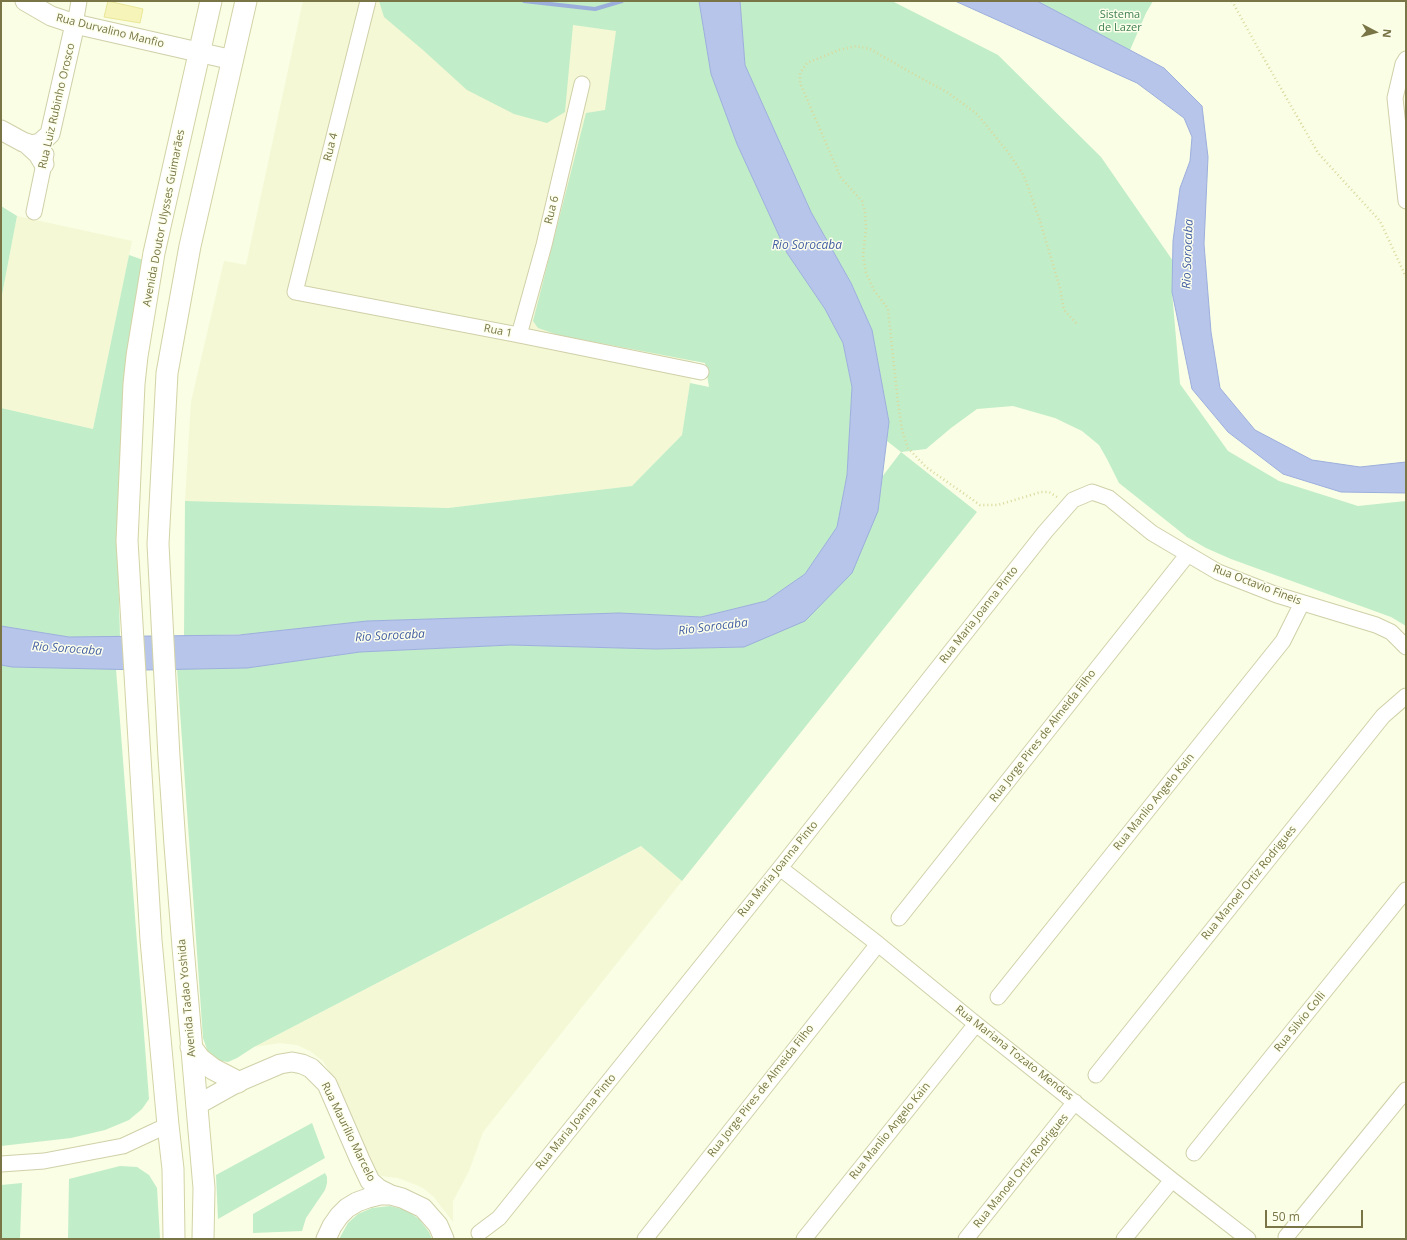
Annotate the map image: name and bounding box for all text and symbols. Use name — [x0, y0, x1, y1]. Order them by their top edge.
park label: Sistema de Lazer — [1098, 8, 1142, 34]
street label: Rua Durvalino Manfio — [55, 11, 165, 51]
north arrow — [1355, 12, 1395, 52]
text: N — [1380, 28, 1395, 39]
street label: Rua Luiz Rubinho Orosco — [36, 42, 78, 170]
street label: Avenida Doutor Ulysses Guimarães — [140, 128, 188, 308]
street label: Rua 4 — [321, 131, 341, 163]
street label: Rua 6 — [542, 194, 562, 226]
water label: Rio Sorocaba — [1180, 219, 1196, 289]
water label: Rio Sorocaba — [772, 239, 842, 253]
street label: Rua 1 — [483, 322, 513, 340]
street label: Rua Octavio Fineis — [1211, 562, 1303, 608]
street label: Rua Maria Joanna Pinto — [937, 564, 1021, 666]
water label: Rio Sorocaba — [677, 616, 749, 638]
water label: Rio Sorocaba — [355, 627, 425, 645]
water label: Rio Sorocaba — [32, 639, 102, 659]
street label: Rua Jorge Pires de Almeida Filho — [987, 667, 1099, 805]
street label: Rua Manlio Angelo Kain — [1111, 751, 1197, 853]
street label: Rua Maria Joanna Pinto — [735, 818, 821, 920]
street label: Rua Manoel Ortiz Rodrigues — [1199, 823, 1299, 943]
street label: Avenida Tadao Yoshida — [175, 938, 199, 1058]
street label: Rua Silvio Colli — [1272, 989, 1328, 1055]
street label: Rua Mariana Tozato Mendes — [952, 1003, 1076, 1103]
street label: Rua Jorge Pires de Almeida Filho — [705, 1022, 817, 1160]
street label: Rua Maria Joanna Pinto — [533, 1071, 619, 1173]
street label: Rua Maurílio Marcelo — [318, 1080, 378, 1184]
street label: Rua Manlio Angelo Kain — [847, 1080, 933, 1182]
street label: Rua Manoel Ortiz Rodrigues — [971, 1111, 1071, 1231]
scale bar — [1267, 1202, 1365, 1228]
text: 50 m — [1272, 1208, 1300, 1225]

